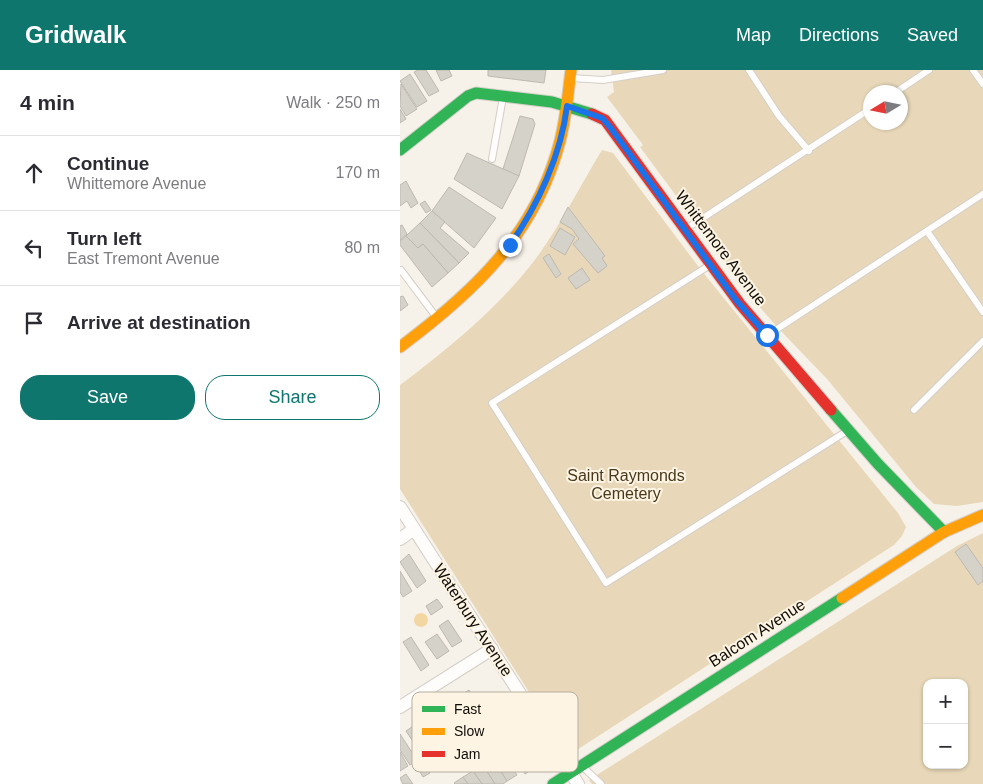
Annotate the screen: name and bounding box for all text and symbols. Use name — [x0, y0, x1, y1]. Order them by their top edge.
text: Gridwalk — [25, 21, 126, 48]
text: Map — [736, 25, 771, 45]
text: Directions — [799, 25, 879, 45]
text: Saved — [907, 25, 958, 45]
north arrow — [863, 85, 908, 130]
text: 4 min — [20, 91, 75, 114]
text: Walk · 250 m — [286, 94, 380, 111]
text: Continue — [67, 153, 149, 174]
icon: ahead — [20, 159, 48, 187]
text: 170 m — [336, 164, 380, 181]
text: Whittemore Avenue — [67, 175, 206, 192]
street label: Whittemore Avenue — [672, 187, 770, 309]
text: Turn left — [67, 228, 142, 249]
icon: left — [20, 234, 48, 262]
route end — [499, 234, 522, 257]
text: 80 m — [344, 239, 380, 256]
text: East Tremont Avenue — [67, 250, 220, 267]
icon: arrive — [20, 309, 48, 337]
text: Arrive at destination — [67, 312, 251, 333]
route start — [756, 324, 779, 347]
button: Save — [20, 375, 195, 420]
button: Share — [205, 375, 380, 420]
park label: Saint Raymonds Cemetery — [567, 467, 685, 502]
street label: Waterbury Avenue — [430, 561, 516, 680]
street label: Balcom Avenue — [706, 596, 808, 670]
map controls — [923, 679, 968, 769]
button: + — [923, 679, 968, 724]
legend — [412, 692, 578, 772]
text: Fast — [454, 701, 481, 717]
text: Slow — [454, 723, 485, 739]
button: − — [923, 724, 968, 769]
text: Jam — [454, 746, 480, 762]

